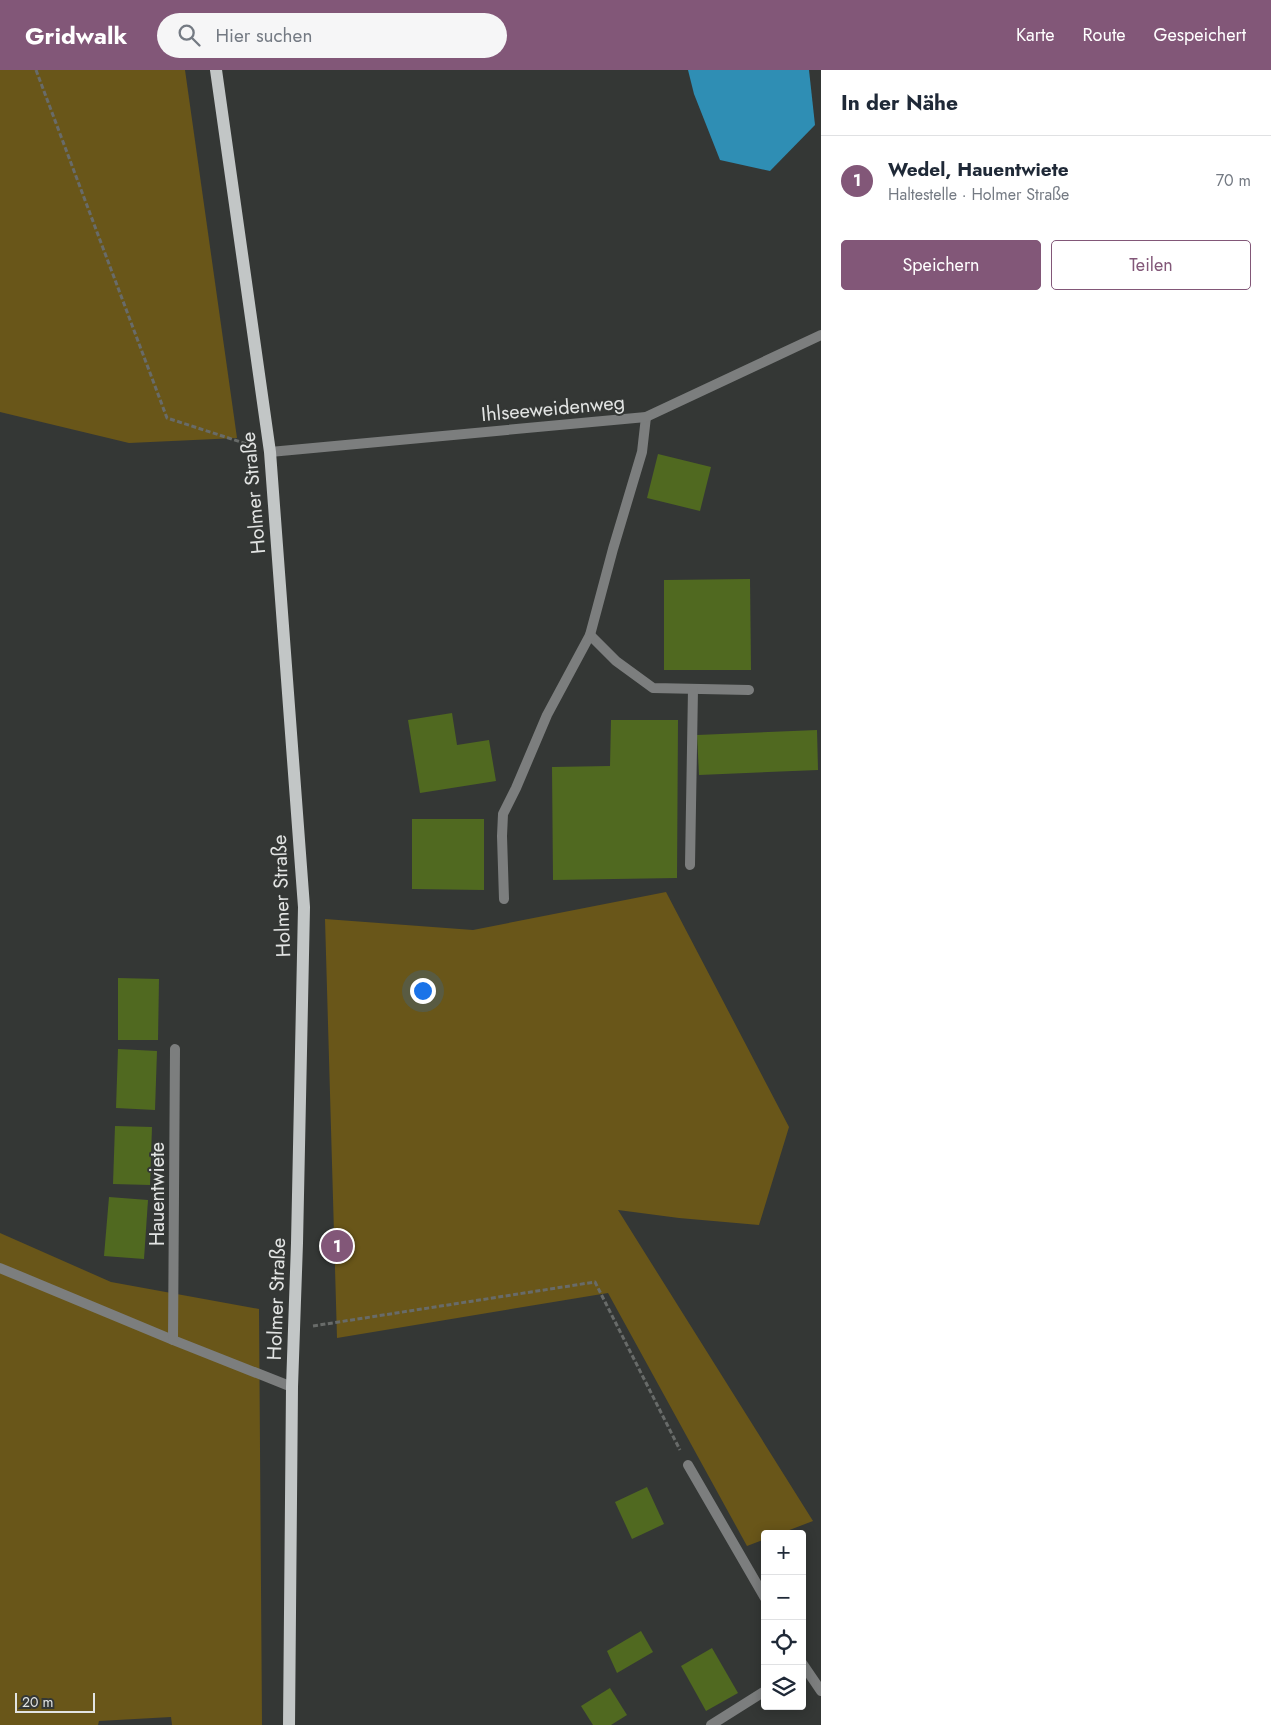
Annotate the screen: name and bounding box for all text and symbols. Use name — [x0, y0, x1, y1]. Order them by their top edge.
search box — [157, 13, 507, 58]
text: Gridwalk — [25, 18, 127, 53]
icon: search — [175, 21, 203, 49]
text: Hier suchen — [215, 22, 312, 49]
text: Karte — [1016, 22, 1055, 48]
text: Route — [1083, 22, 1125, 48]
text: Gespeichert — [1153, 22, 1246, 48]
text: In der Nähe — [841, 88, 958, 118]
text: Wedel, Hauentwiete — [888, 156, 1069, 183]
text: 1 — [853, 169, 861, 192]
text: 70 m — [1216, 169, 1251, 192]
text: Haltestelle · Holmer Straße — [888, 183, 1069, 206]
button: Speichern — [841, 240, 1041, 290]
button: Teilen — [1051, 240, 1251, 290]
street label: Ihlseeweidenweg — [480, 388, 626, 429]
street label: Holmer Straße — [234, 431, 273, 555]
street label: Holmer Straße — [265, 834, 298, 958]
your location — [410, 978, 436, 1004]
street label: Hauentwiete — [143, 1142, 172, 1246]
pin: 1 — [321, 1227, 353, 1265]
street label: Holmer Straße — [260, 1237, 293, 1361]
map controls — [761, 1530, 806, 1710]
button: + — [761, 1530, 806, 1575]
button: − — [761, 1575, 806, 1620]
button: locate — [761, 1620, 806, 1665]
button: layers — [761, 1665, 806, 1710]
scale bar — [15, 1690, 95, 1713]
text: 20 m — [22, 1692, 54, 1712]

